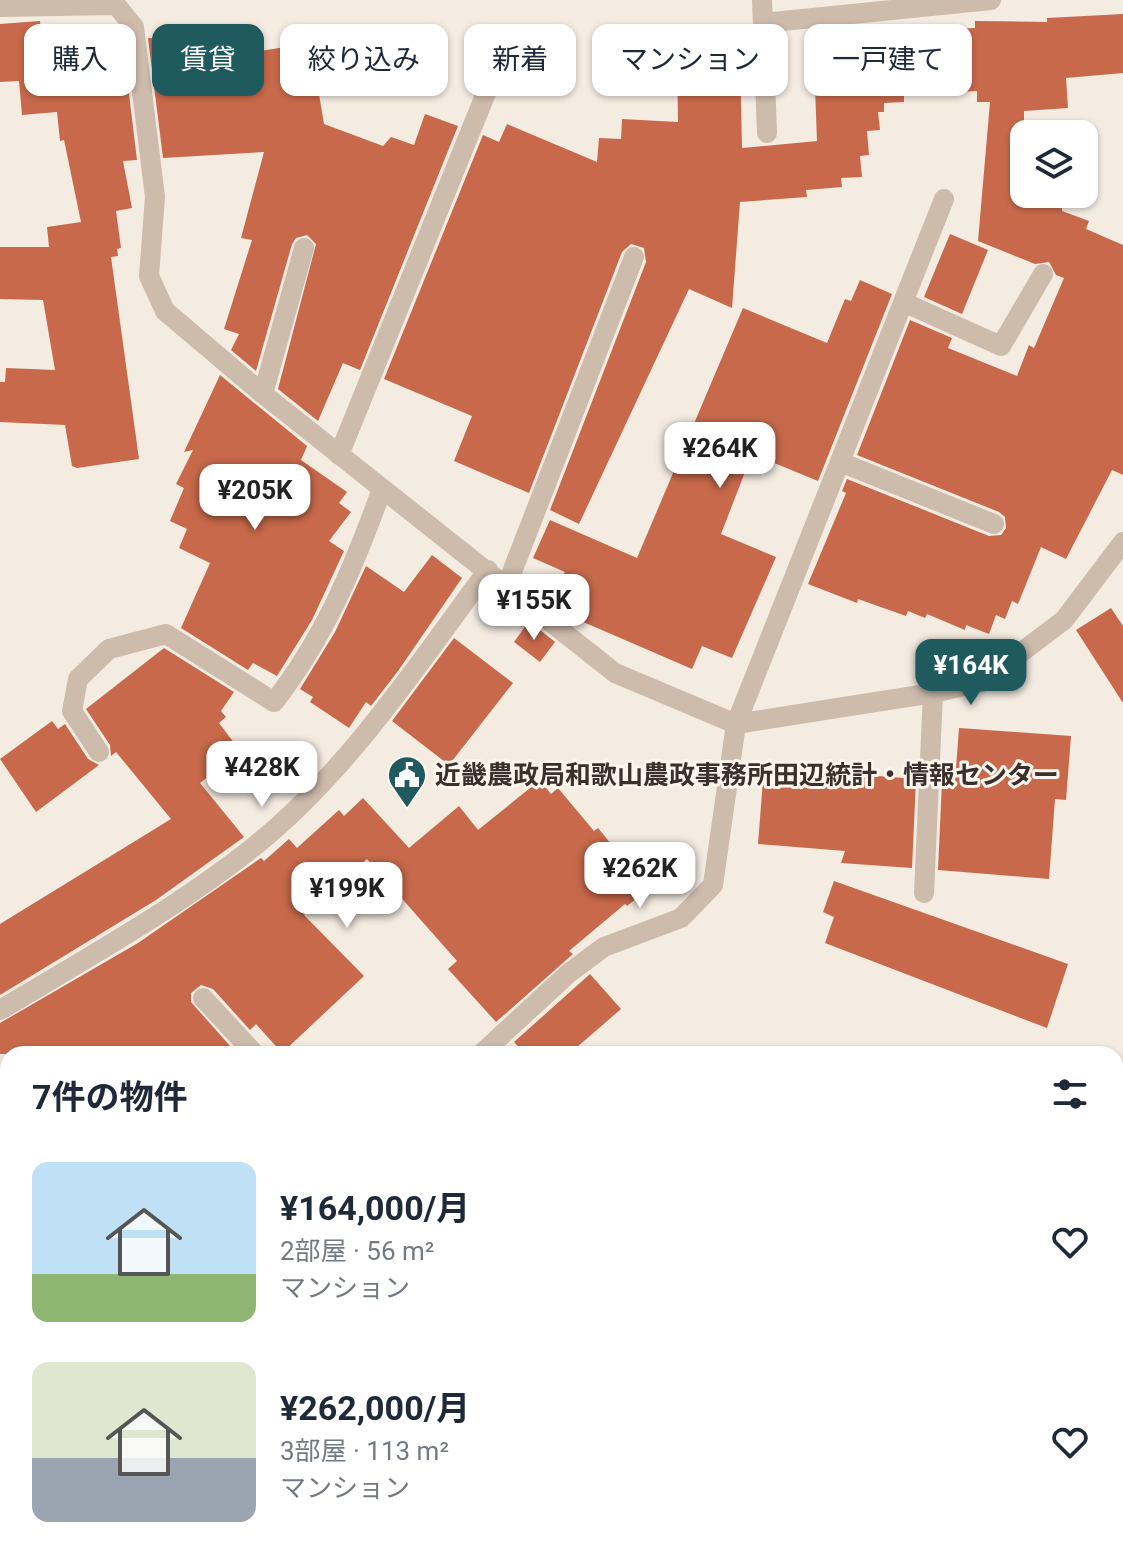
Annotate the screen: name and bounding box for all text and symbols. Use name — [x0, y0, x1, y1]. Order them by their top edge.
chip: 購入 — [24, 24, 136, 96]
chip: 賃貸 — [152, 24, 264, 96]
chip: 絞り込み — [280, 24, 448, 96]
chip: 新着 — [464, 24, 576, 96]
chip: マンション — [592, 24, 788, 96]
chip: 一戸建て — [804, 24, 972, 96]
map controls — [1010, 120, 1098, 208]
button: layers — [1010, 120, 1098, 208]
pin: ¥264K — [664, 422, 776, 490]
text: ¥264K — [682, 433, 758, 463]
pin: ¥205K — [199, 464, 311, 532]
text: ¥205K — [217, 475, 293, 505]
pin: ¥155K — [478, 574, 590, 642]
text: ¥155K — [496, 585, 572, 615]
pin: ¥164K — [915, 639, 1027, 707]
text: ¥164K — [933, 650, 1009, 680]
pin: ¥428K — [206, 741, 318, 809]
text: ¥428K — [224, 752, 300, 782]
public building icon: 近畿農政局和歌山農政事務所田辺統計・情報センター — [386, 754, 428, 809]
place label: 近畿農政局和歌山農政事務所田辺統計・情報センター — [435, 760, 1059, 790]
pin: ¥262K — [584, 842, 696, 910]
text: ¥262K — [602, 853, 678, 883]
pin: ¥199K — [291, 862, 403, 930]
text: ¥199K — [309, 873, 385, 903]
icon: filters — [1048, 1072, 1092, 1116]
text: 7件の物件 — [32, 1077, 188, 1117]
text: ¥164,000/月 — [280, 1188, 470, 1228]
icon: home — [96, 1194, 192, 1290]
icon: heart — [1048, 1220, 1092, 1264]
text: 2部屋 · 56 m² — [280, 1236, 434, 1266]
text: マンション — [280, 1273, 410, 1303]
text: ¥262,000/月 — [280, 1388, 470, 1428]
icon: home — [96, 1394, 192, 1490]
icon: heart — [1048, 1420, 1092, 1464]
text: 3部屋 · 113 m² — [280, 1436, 449, 1466]
text: マンション — [280, 1473, 410, 1503]

